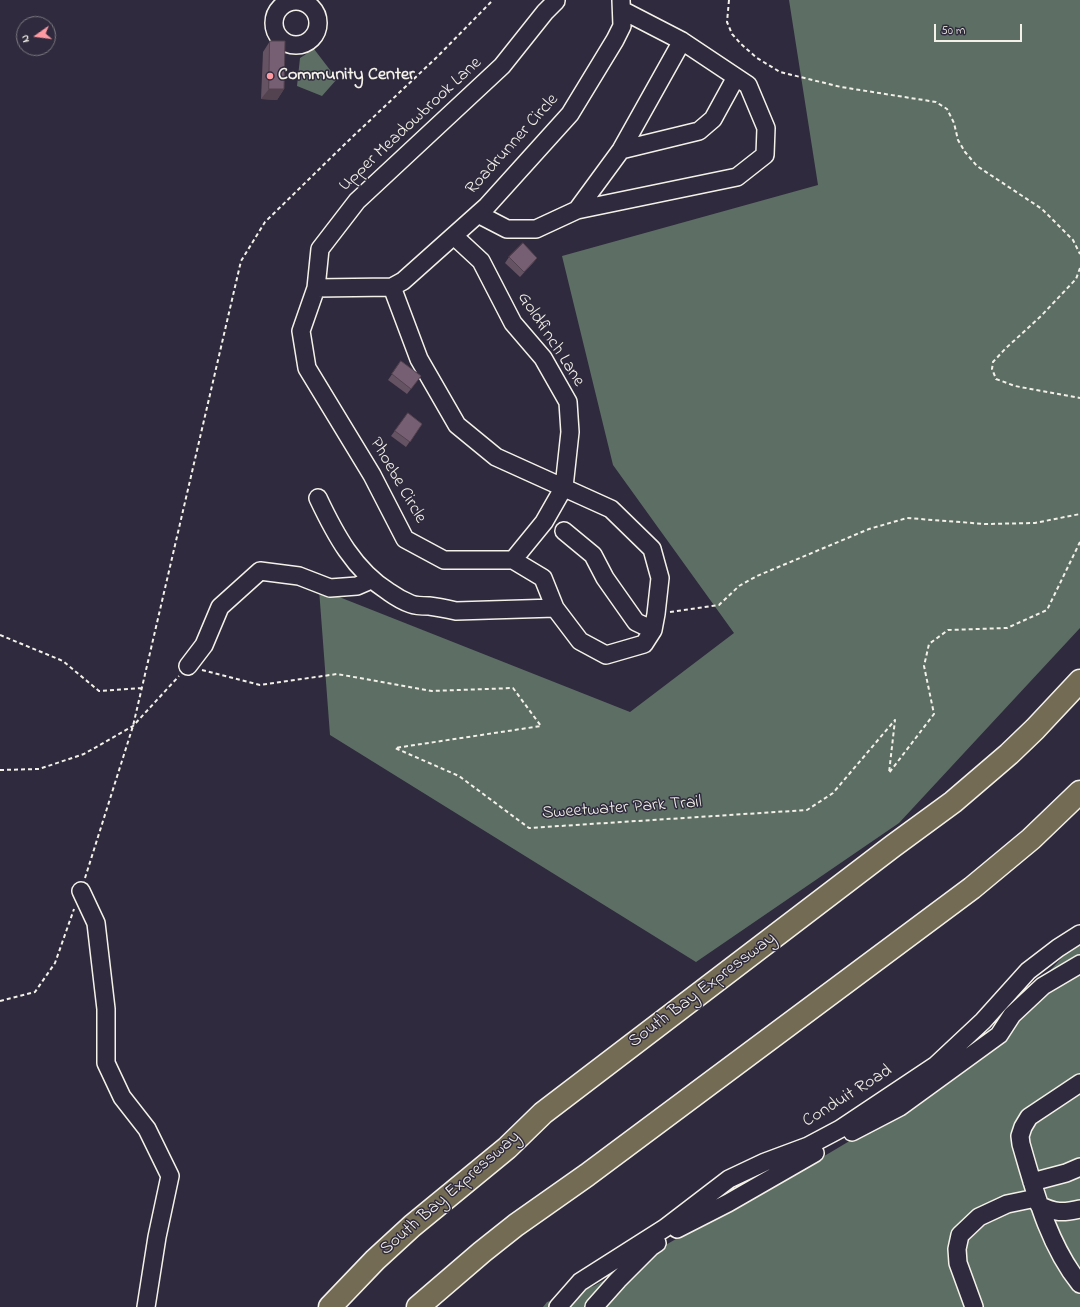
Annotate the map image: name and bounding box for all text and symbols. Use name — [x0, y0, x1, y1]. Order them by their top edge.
north arrow — [16, 16, 56, 56]
scale bar — [936, 16, 1024, 42]
text: 50 m — [941, 22, 965, 40]
text: N — [17, 33, 34, 44]
street label: Upper Meadowbrook Lane — [335, 53, 487, 197]
place label: Community Center — [278, 65, 415, 87]
marker: Community Center — [265, 71, 275, 81]
street label: Roadrunner Circle — [462, 90, 564, 200]
street label: Goldfinch Lane — [512, 289, 588, 391]
street label: Phoebe Circle — [364, 434, 430, 528]
street label: Sweetwater Park Trail — [541, 793, 703, 825]
street label: South Bay Expressway — [625, 929, 781, 1053]
street label: Conduit Road — [799, 1061, 897, 1133]
street label: South Bay Expressway — [376, 1127, 526, 1261]

